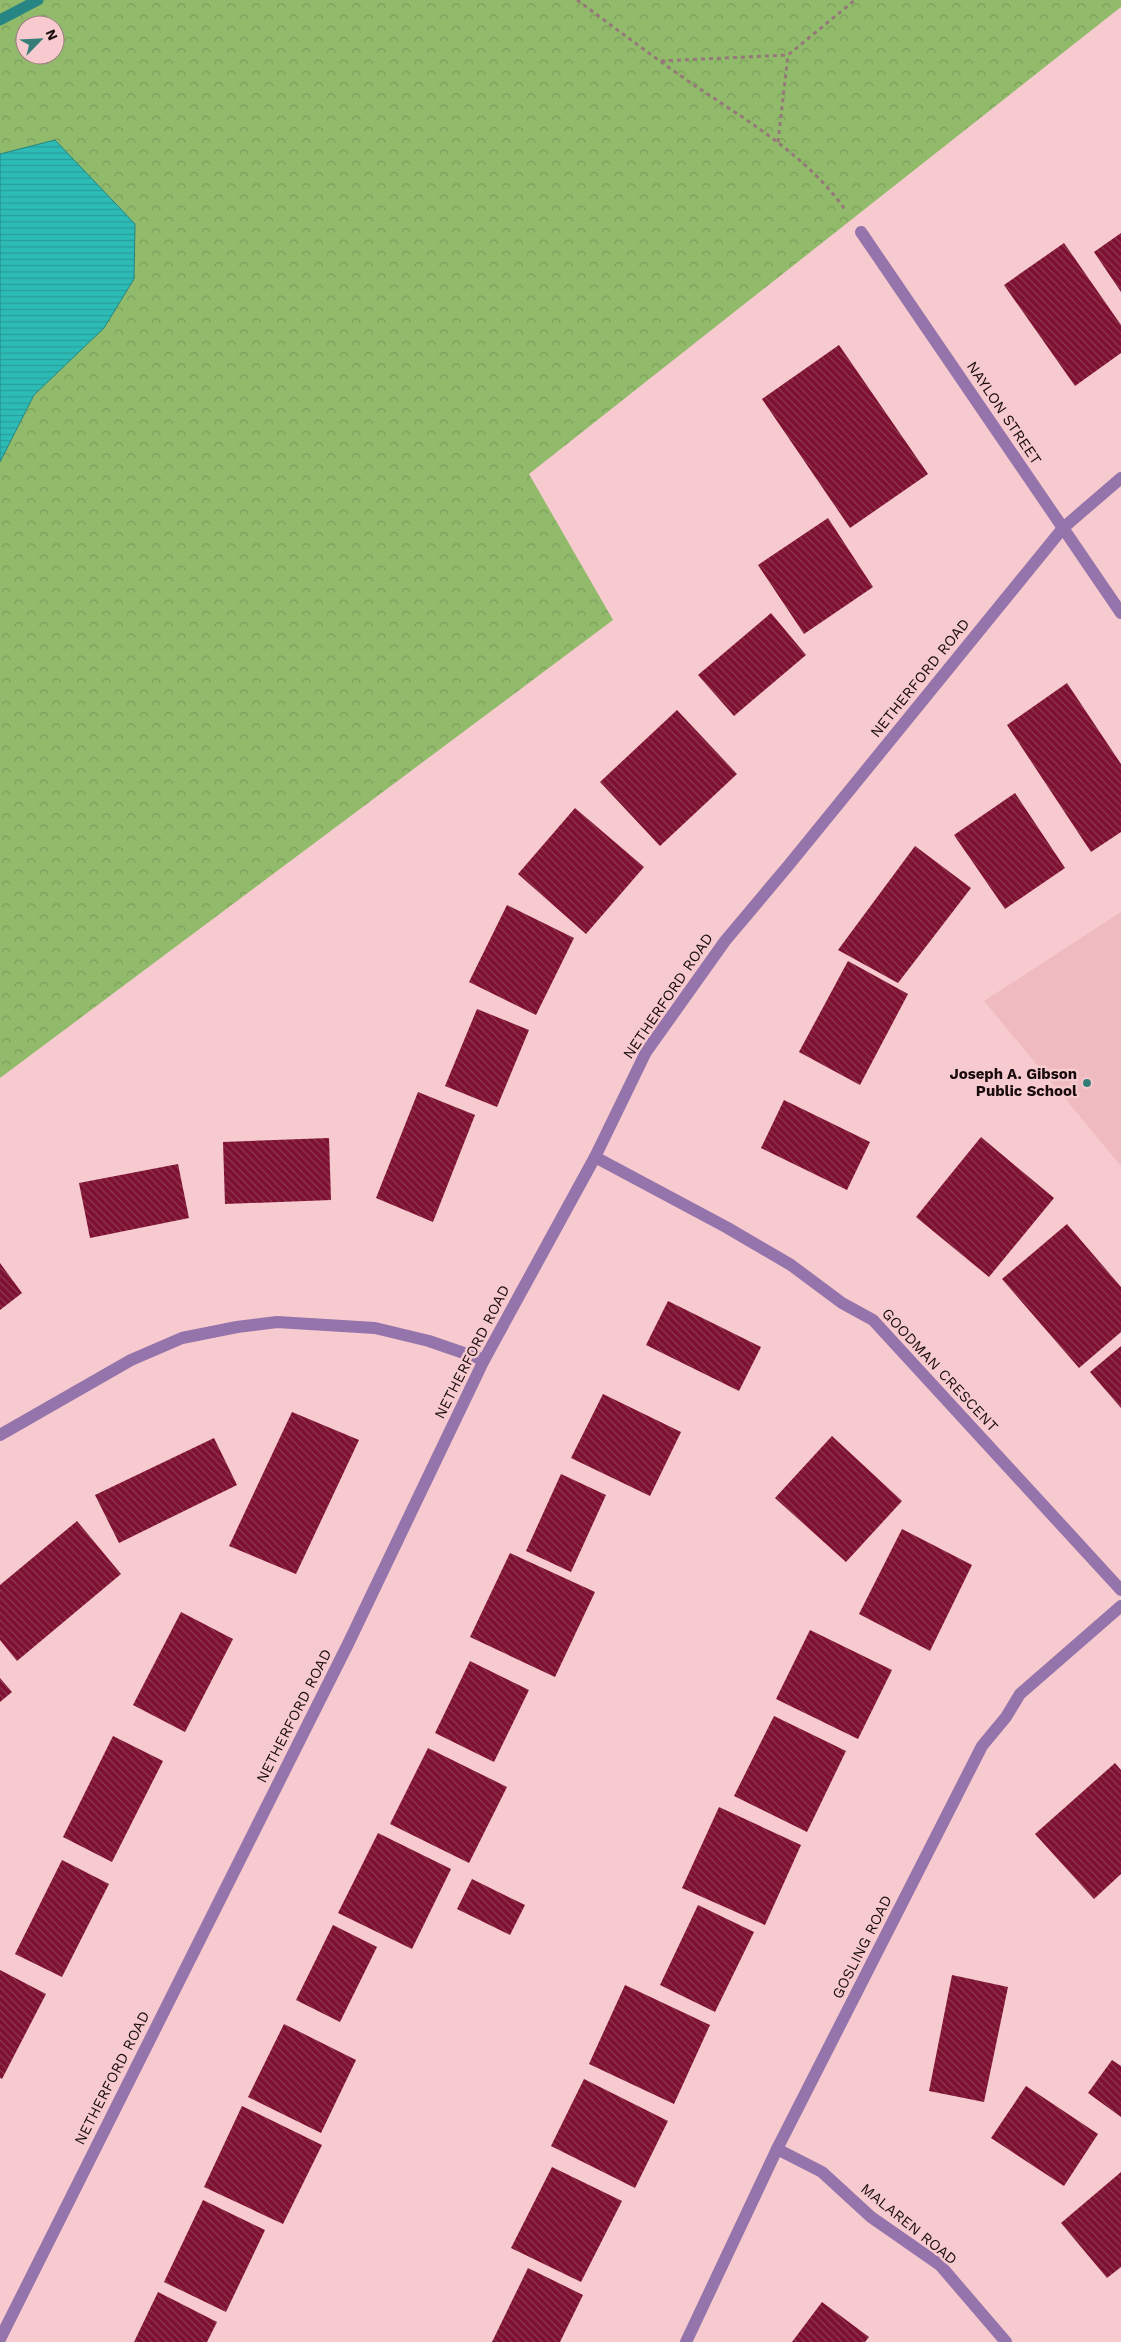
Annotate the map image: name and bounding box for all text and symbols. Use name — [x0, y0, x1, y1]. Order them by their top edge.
north arrow — [15, 15, 65, 65]
text: N — [42, 27, 61, 43]
street label: NAYLON STREET — [963, 358, 1045, 468]
street label: NETHERFORD ROAD — [867, 615, 973, 741]
street label: NETHERFORD ROAD — [619, 930, 717, 1062]
place label: Joseph A. Gibson Public School — [950, 1065, 1077, 1100]
marker: Joseph A. Gibson Public School — [1081, 1077, 1093, 1089]
street label: NETHERFORD ROAD — [430, 1282, 514, 1422]
street label: GOODMAN CRESCENT — [878, 1304, 1002, 1436]
street label: NETHERFORD ROAD — [252, 1646, 336, 1786]
street label: GOSLING ROAD — [828, 1892, 896, 2002]
street label: NETHERFORD ROAD — [70, 2008, 154, 2148]
street label: MALAREN ROAD — [857, 2180, 961, 2268]

